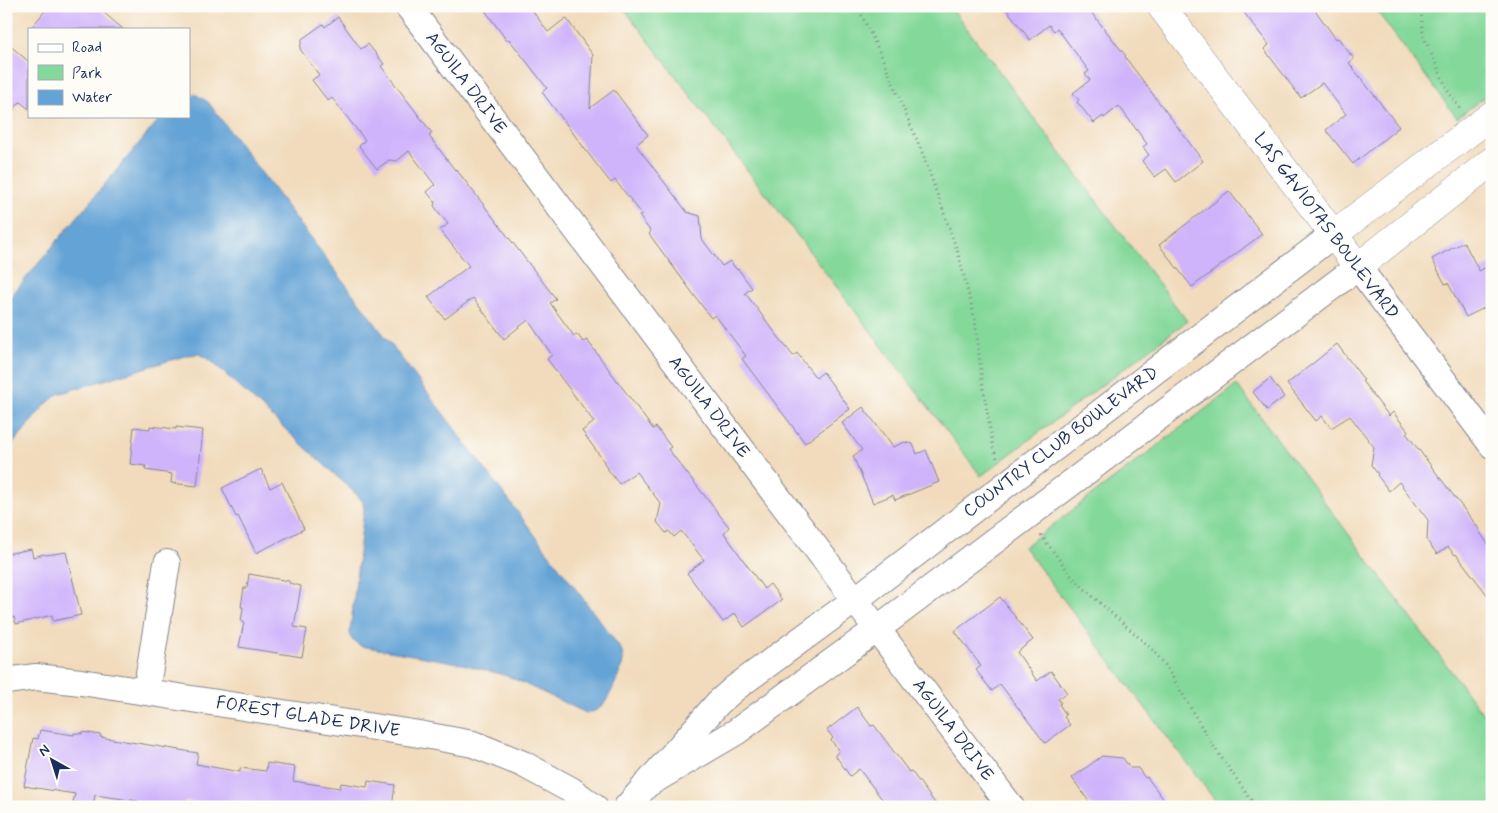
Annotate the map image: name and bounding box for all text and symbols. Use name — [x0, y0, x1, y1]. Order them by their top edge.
street label: AGUILA DRIVE — [420, 27, 512, 139]
legend — [28, 28, 190, 118]
text: Road — [72, 38, 102, 58]
text: Park — [72, 64, 102, 84]
text: Water — [72, 88, 112, 108]
street label: LAS GAVIOTAS BOULEVARD — [1248, 128, 1404, 324]
street label: AGUILA DRIVE — [663, 351, 755, 463]
street label: COUNTRY CLUB BOULEVARD — [959, 361, 1163, 523]
street label: AGUILA DRIVE — [907, 674, 999, 786]
street label: FOREST GLADE DRIVE — [214, 691, 402, 743]
north arrow — [28, 736, 78, 786]
text: N — [35, 741, 54, 761]

